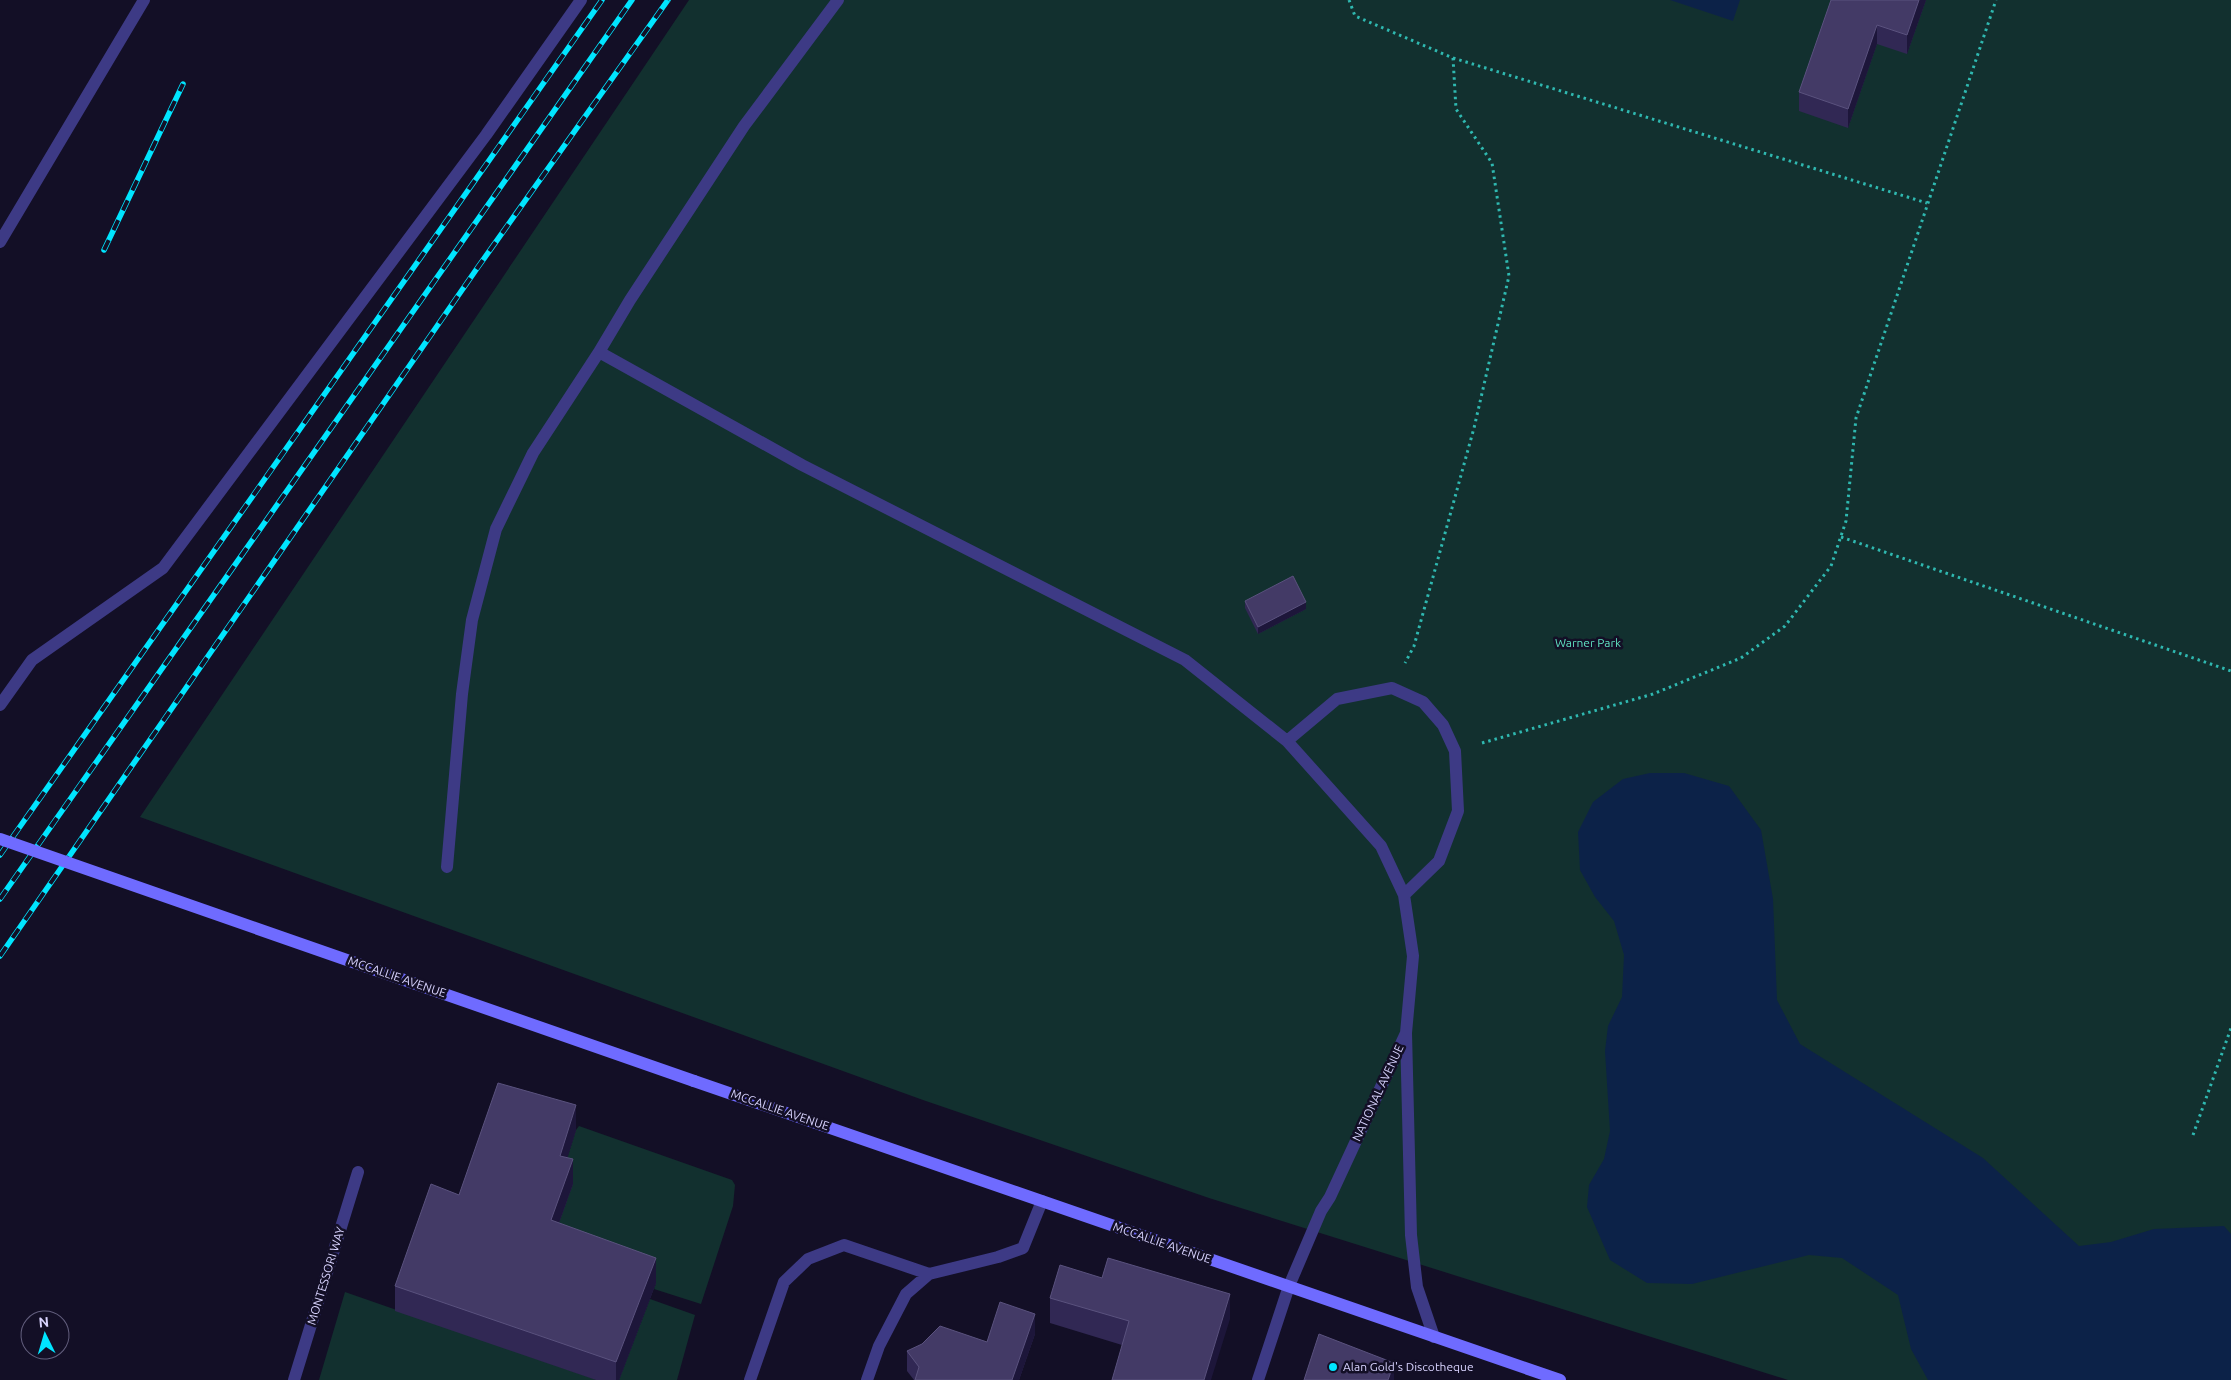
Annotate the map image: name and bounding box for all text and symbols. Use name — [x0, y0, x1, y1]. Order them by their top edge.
park label: Warner Park — [1555, 636, 1621, 649]
street label: MCCALLIE AVENUE — [346, 954, 448, 1000]
street label: NATIONAL AVENUE — [1349, 1042, 1406, 1143]
street label: MCCALLIE AVENUE — [729, 1087, 831, 1133]
street label: MCCALLIE AVENUE — [1111, 1220, 1213, 1266]
street label: MONTESSORI WAY — [304, 1225, 347, 1326]
north arrow — [20, 1310, 70, 1360]
text: N — [38, 1314, 50, 1330]
place label: Alan Gold's Discotheque — [1343, 1360, 1474, 1373]
marker: Alan Gold's Discotheque — [1327, 1361, 1339, 1373]

